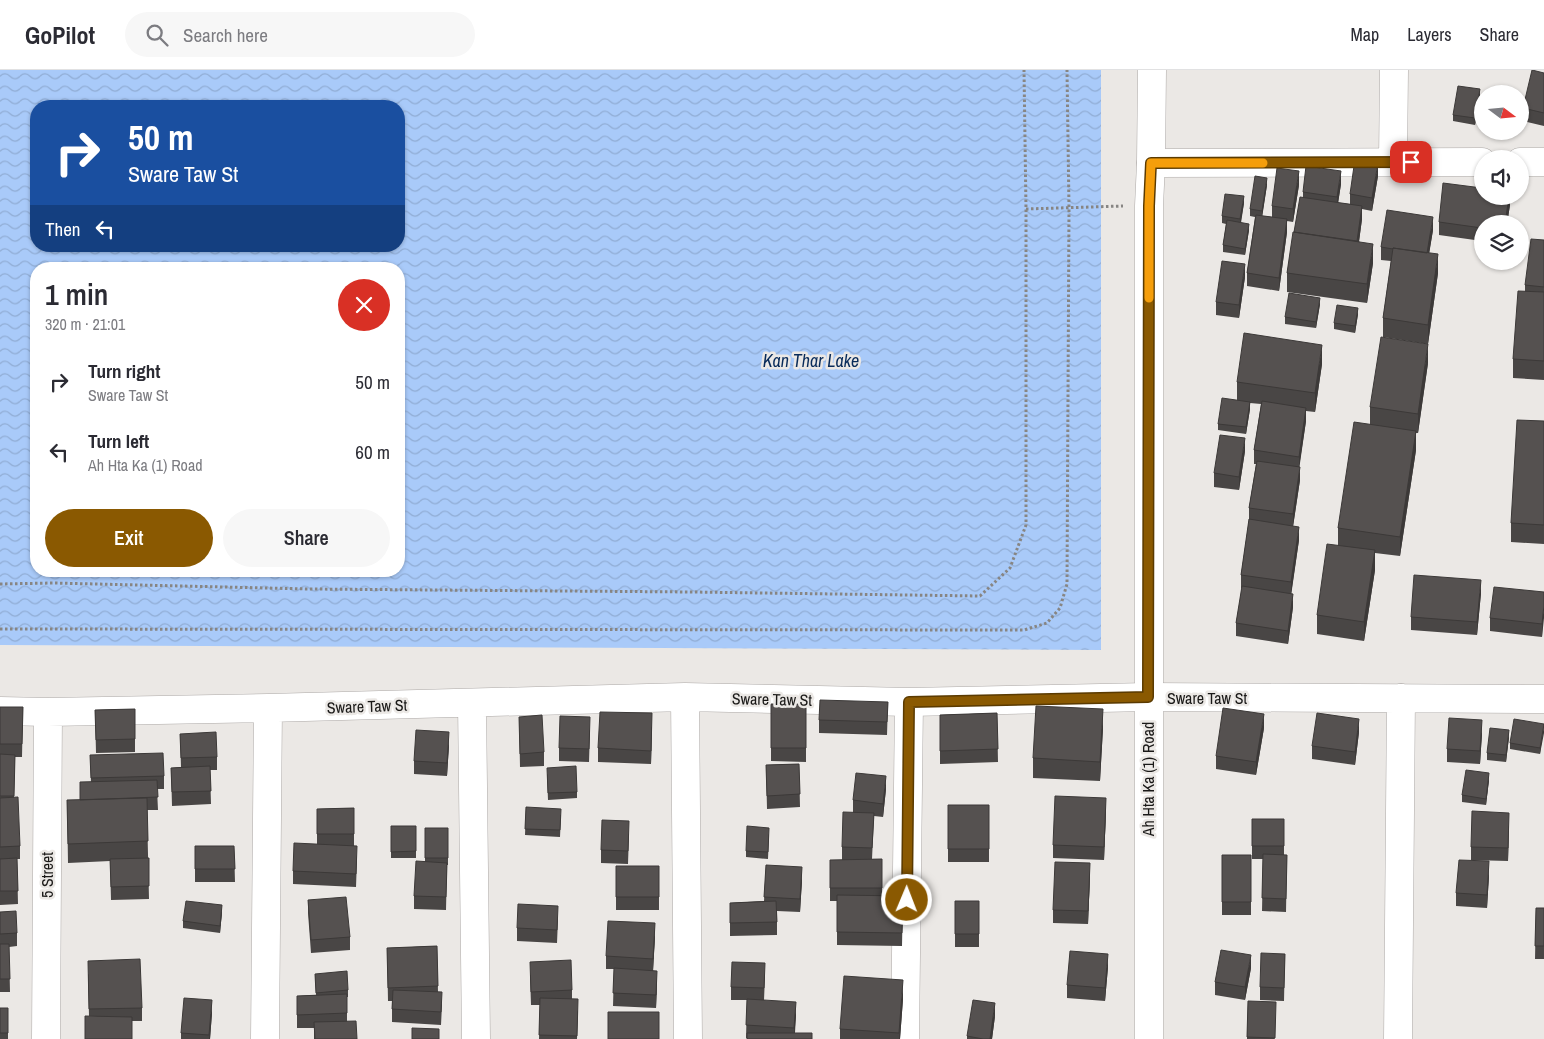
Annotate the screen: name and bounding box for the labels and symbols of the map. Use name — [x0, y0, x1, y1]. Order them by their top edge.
north arrow — [1474, 85, 1529, 140]
pin — [1390, 141, 1432, 183]
water label: Kan Thar Lake — [763, 348, 859, 373]
street label: Sware Taw St — [732, 687, 813, 711]
street label: Sware Taw St — [1167, 687, 1247, 709]
street label: Sware Taw St — [327, 694, 408, 718]
street label: Ah Hta Ka (1) Road — [1137, 722, 1159, 837]
street label: 5 Street — [36, 852, 58, 898]
position arrow — [880, 873, 932, 925]

